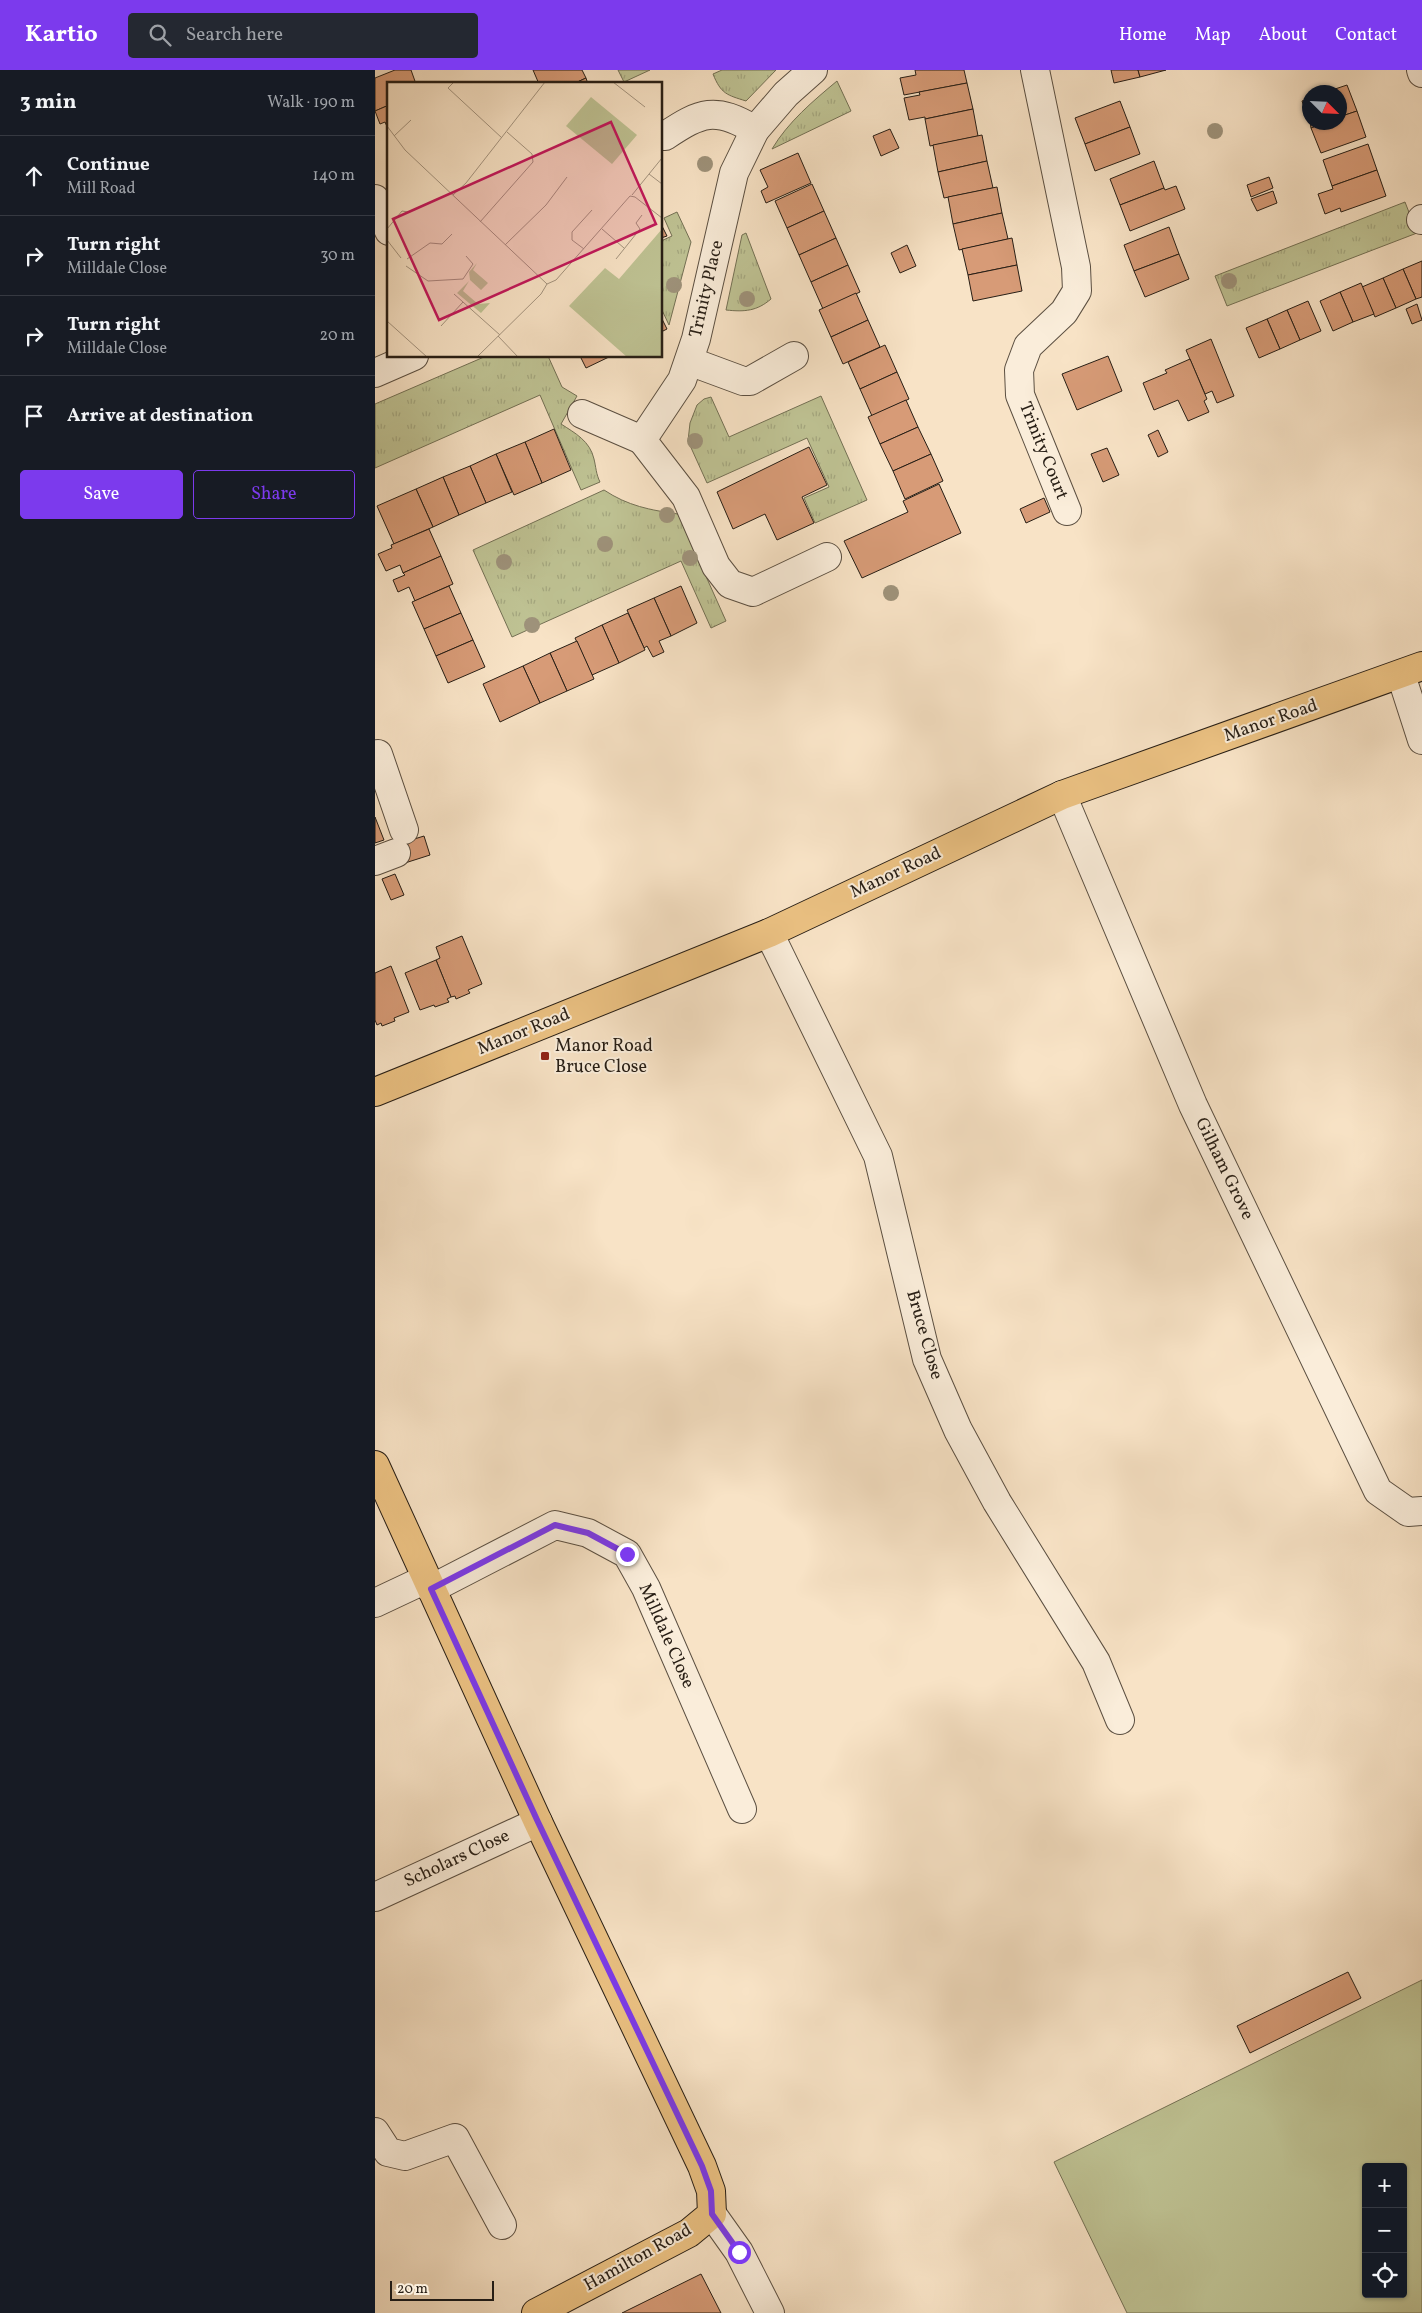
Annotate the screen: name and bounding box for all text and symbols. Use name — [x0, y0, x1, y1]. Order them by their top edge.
search box — [128, 13, 478, 58]
text: Kartio — [25, 18, 98, 52]
icon: search — [146, 21, 174, 49]
text: Search here — [186, 22, 283, 48]
text: Home — [1119, 23, 1167, 48]
text: Map — [1195, 23, 1231, 48]
text: About — [1259, 23, 1307, 48]
text: Contact — [1335, 23, 1397, 48]
inset map — [387, 82, 663, 358]
north arrow — [1302, 85, 1347, 130]
text: 3 min — [20, 88, 76, 117]
text: Walk · 190 m — [267, 92, 355, 114]
text: Continue — [67, 152, 150, 178]
icon: ahead — [20, 162, 48, 190]
text: 140 m — [313, 165, 355, 187]
text: Mill Road — [67, 178, 136, 200]
text: Turn right — [67, 232, 160, 258]
street label: Trinity Place — [684, 238, 730, 340]
icon: right — [20, 242, 48, 270]
text: 30 m — [320, 245, 355, 267]
text: Milldale Close — [67, 258, 167, 280]
text: Turn right — [67, 312, 160, 338]
icon: right — [20, 322, 48, 350]
text: 20 m — [320, 325, 355, 347]
text: Milldale Close — [67, 338, 167, 360]
street label: Trinity Court — [1012, 398, 1074, 504]
icon: arrive — [20, 402, 48, 430]
text: Arrive at destination — [67, 403, 253, 429]
button: Save — [20, 470, 183, 519]
button: Share — [193, 470, 355, 519]
street label: Manor Road — [1221, 693, 1321, 749]
street label: Manor Road — [846, 841, 946, 905]
street label: Manor Road — [474, 1002, 574, 1062]
place label: Manor Road Bruce Close — [555, 1034, 653, 1080]
marker: Manor Road Bruce Close — [539, 1050, 551, 1062]
street label: Gilham Grove — [1188, 1114, 1260, 1224]
street label: Bruce Close — [899, 1287, 949, 1383]
route end — [616, 1543, 639, 1566]
street label: Milldale Close — [632, 1580, 700, 1692]
street label: Scholars Close — [400, 1824, 514, 1894]
map controls — [1362, 2163, 1407, 2298]
button: + — [1362, 2163, 1407, 2208]
button: − — [1362, 2208, 1407, 2253]
street label: Hamilton Road — [579, 2218, 697, 2298]
route start — [728, 2241, 751, 2264]
button: locate — [1362, 2253, 1407, 2298]
scale bar — [390, 2278, 494, 2301]
text: 20 m — [397, 2280, 428, 2299]

